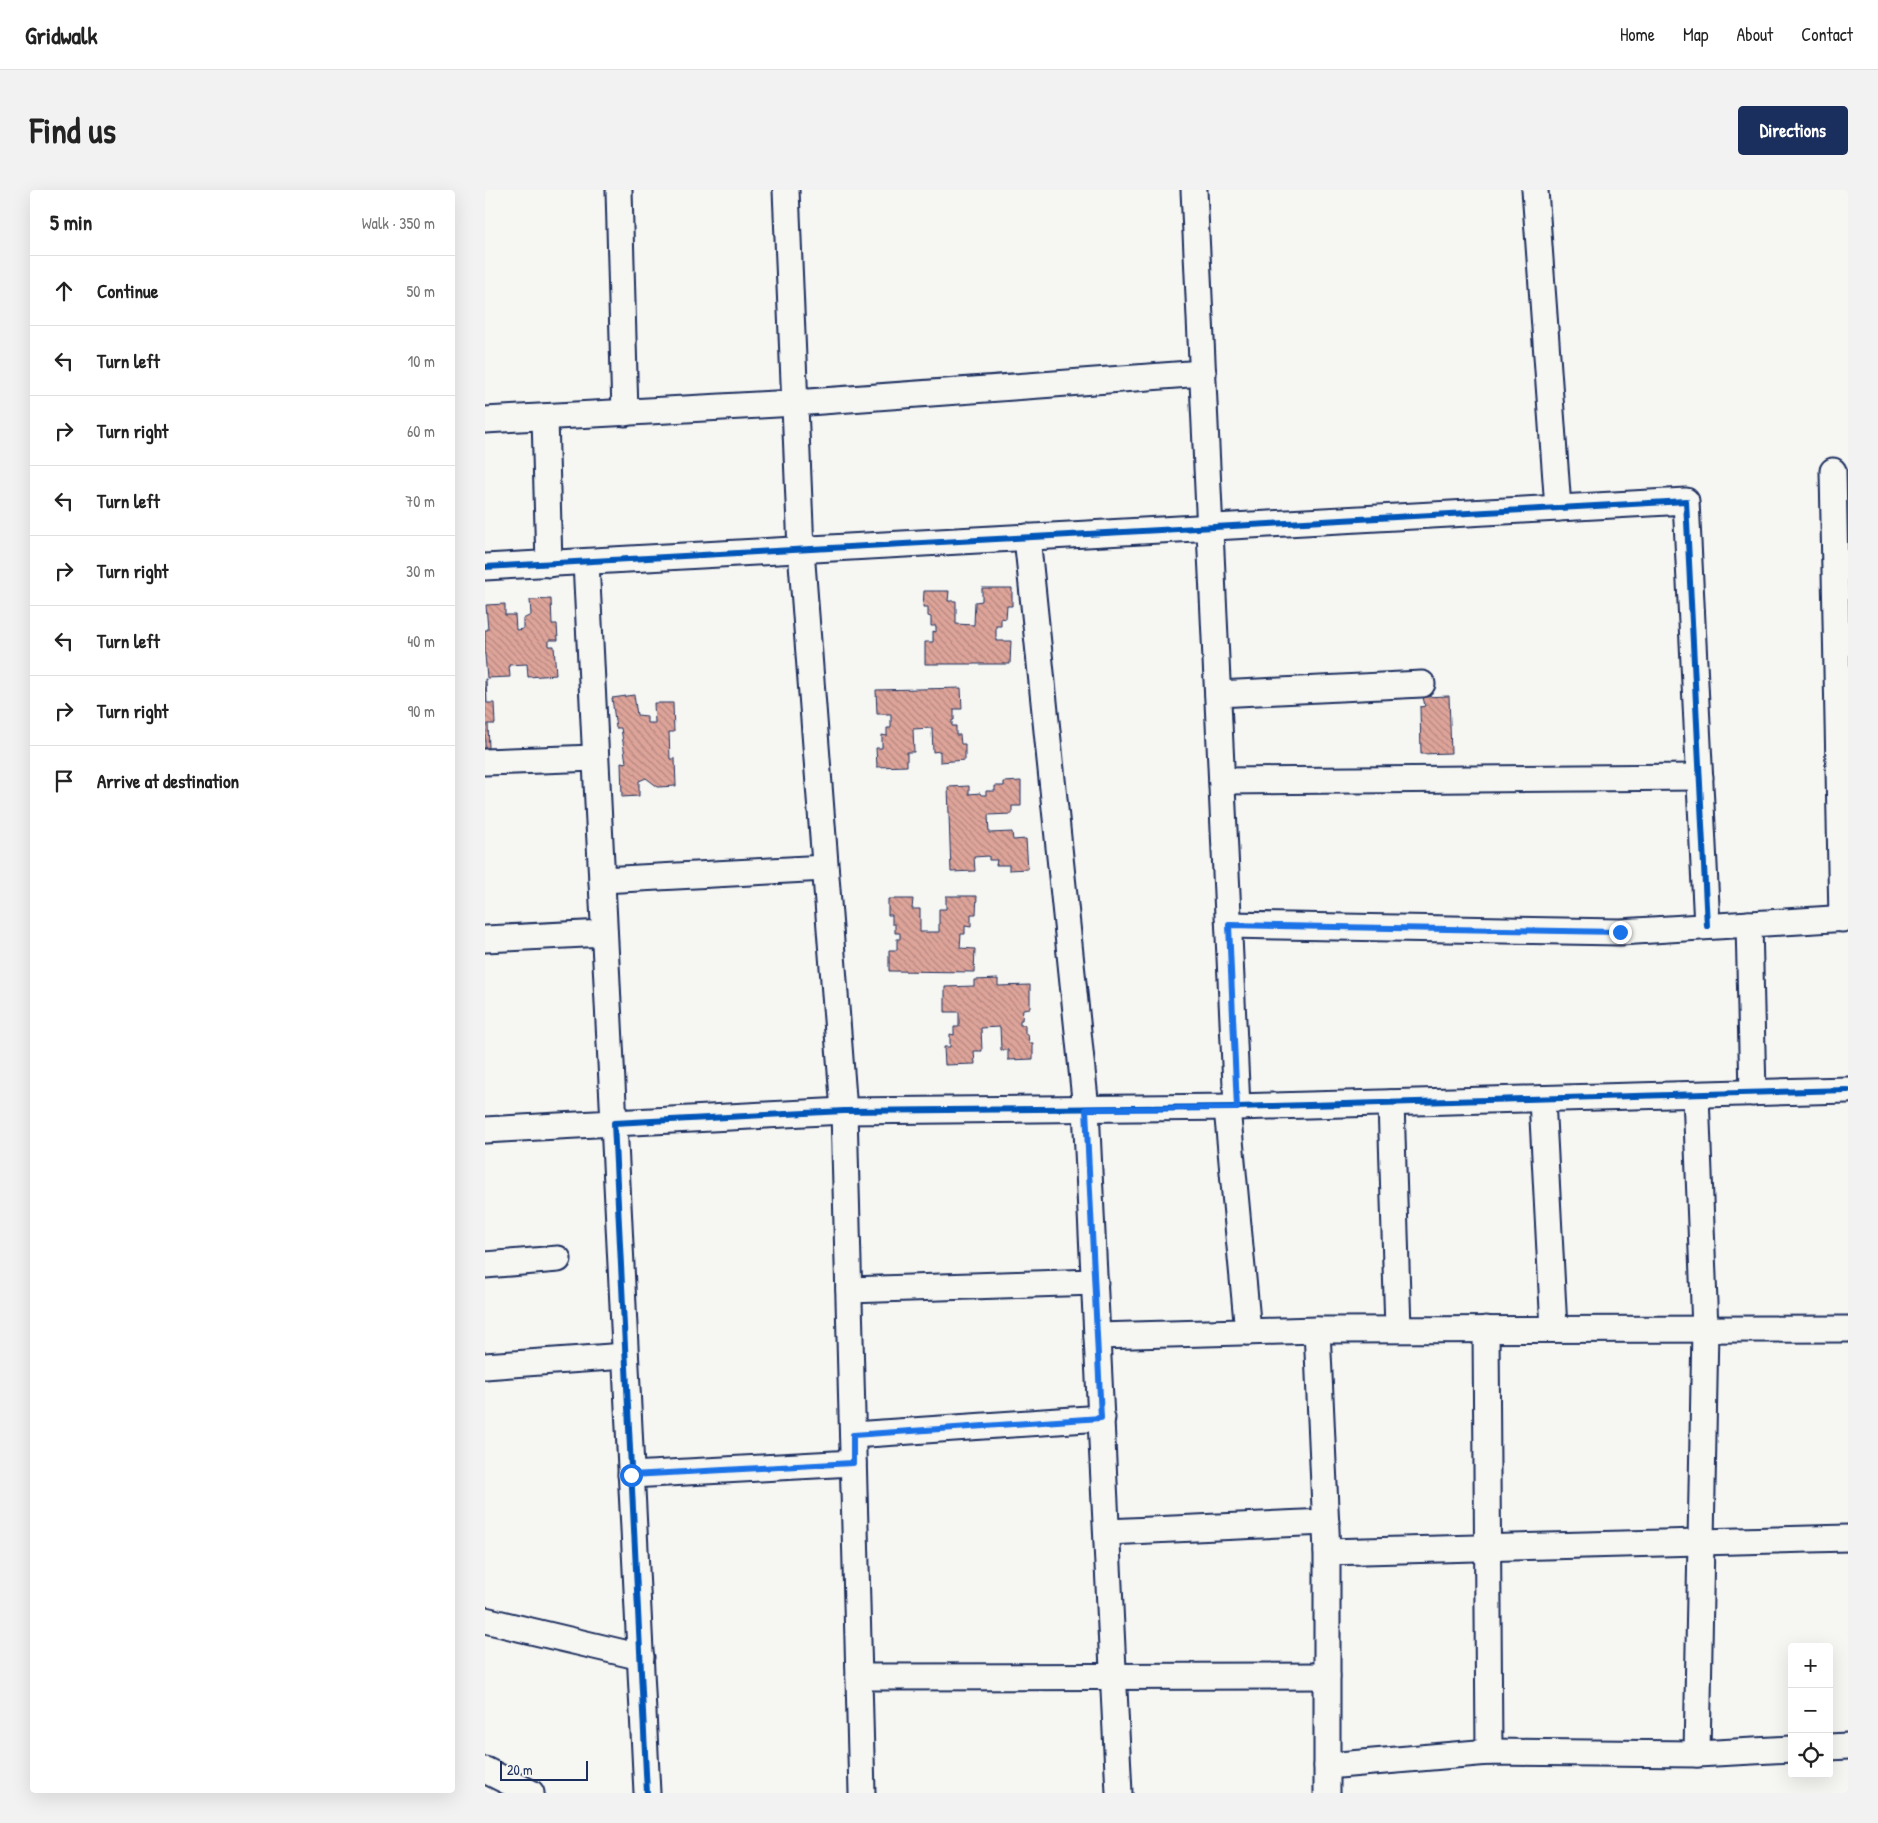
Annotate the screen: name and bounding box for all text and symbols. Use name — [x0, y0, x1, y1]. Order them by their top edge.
text: Gridwalk — [25, 19, 97, 51]
text: Home — [1620, 22, 1655, 47]
text: Map — [1683, 22, 1708, 47]
text: About — [1736, 22, 1773, 47]
text: Contact — [1801, 22, 1853, 47]
button: Directions — [1738, 106, 1848, 155]
text: Find us — [30, 107, 116, 154]
text: 5 min — [50, 208, 92, 237]
text: Walk · 350 m — [362, 212, 435, 234]
icon: ahead — [50, 277, 78, 305]
text: Continue — [97, 278, 158, 304]
text: 50 m — [407, 280, 435, 302]
icon: left — [50, 347, 78, 375]
text: Turn left — [97, 348, 160, 374]
text: 10 m — [407, 350, 435, 372]
icon: right — [50, 417, 78, 445]
text: Turn right — [97, 418, 168, 444]
text: 60 m — [407, 420, 435, 442]
icon: left — [50, 487, 78, 515]
text: Turn left — [97, 488, 160, 514]
text: 70 m — [405, 490, 435, 512]
icon: right — [50, 557, 78, 585]
text: Turn right — [97, 558, 168, 584]
text: 30 m — [406, 560, 435, 582]
icon: left — [50, 627, 78, 655]
text: Turn left — [97, 628, 160, 654]
text: 40 m — [407, 630, 435, 652]
icon: right — [50, 697, 78, 725]
text: Turn right — [97, 698, 168, 724]
text: 90 m — [407, 700, 435, 722]
icon: arrive — [50, 767, 78, 795]
text: Arrive at destination — [97, 768, 239, 794]
route end — [1609, 921, 1632, 944]
route start — [620, 1464, 643, 1487]
map controls — [1788, 1643, 1833, 1778]
button: + — [1788, 1643, 1833, 1688]
button: − — [1788, 1688, 1833, 1733]
button: locate — [1788, 1733, 1833, 1778]
scale bar — [500, 1758, 587, 1781]
text: 20 m — [507, 1760, 533, 1779]

